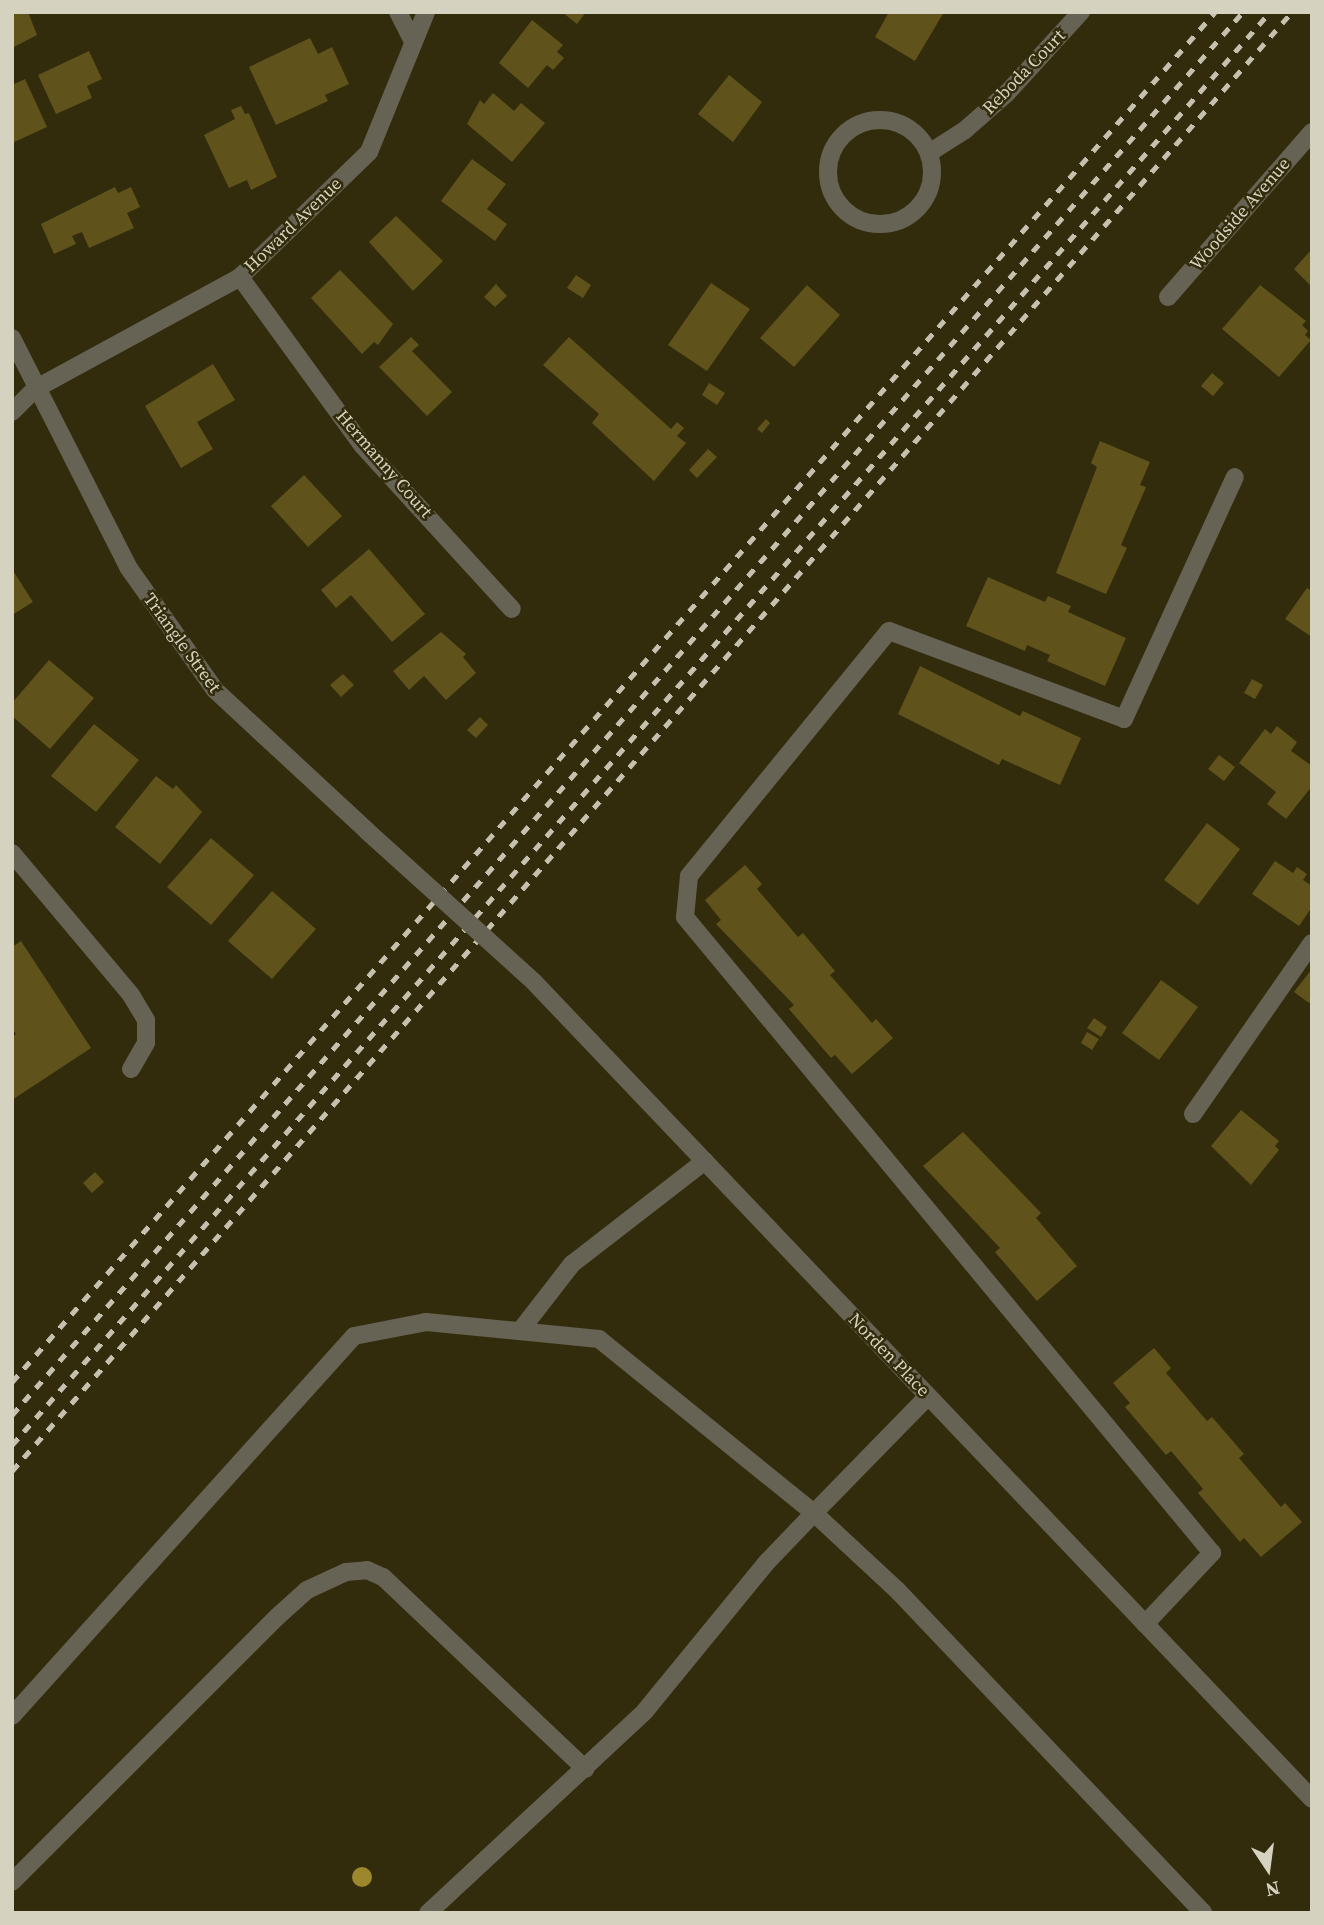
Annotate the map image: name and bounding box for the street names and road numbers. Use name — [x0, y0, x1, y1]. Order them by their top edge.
street label: Reboda Court — [978, 25, 1070, 119]
street label: Woodside Avenue — [1185, 153, 1295, 275]
street label: Howard Avenue — [240, 173, 346, 277]
street label: Hermanny Court — [331, 406, 437, 522]
street label: Triangle Street — [139, 589, 225, 697]
street label: Norden Place — [844, 1309, 934, 1401]

